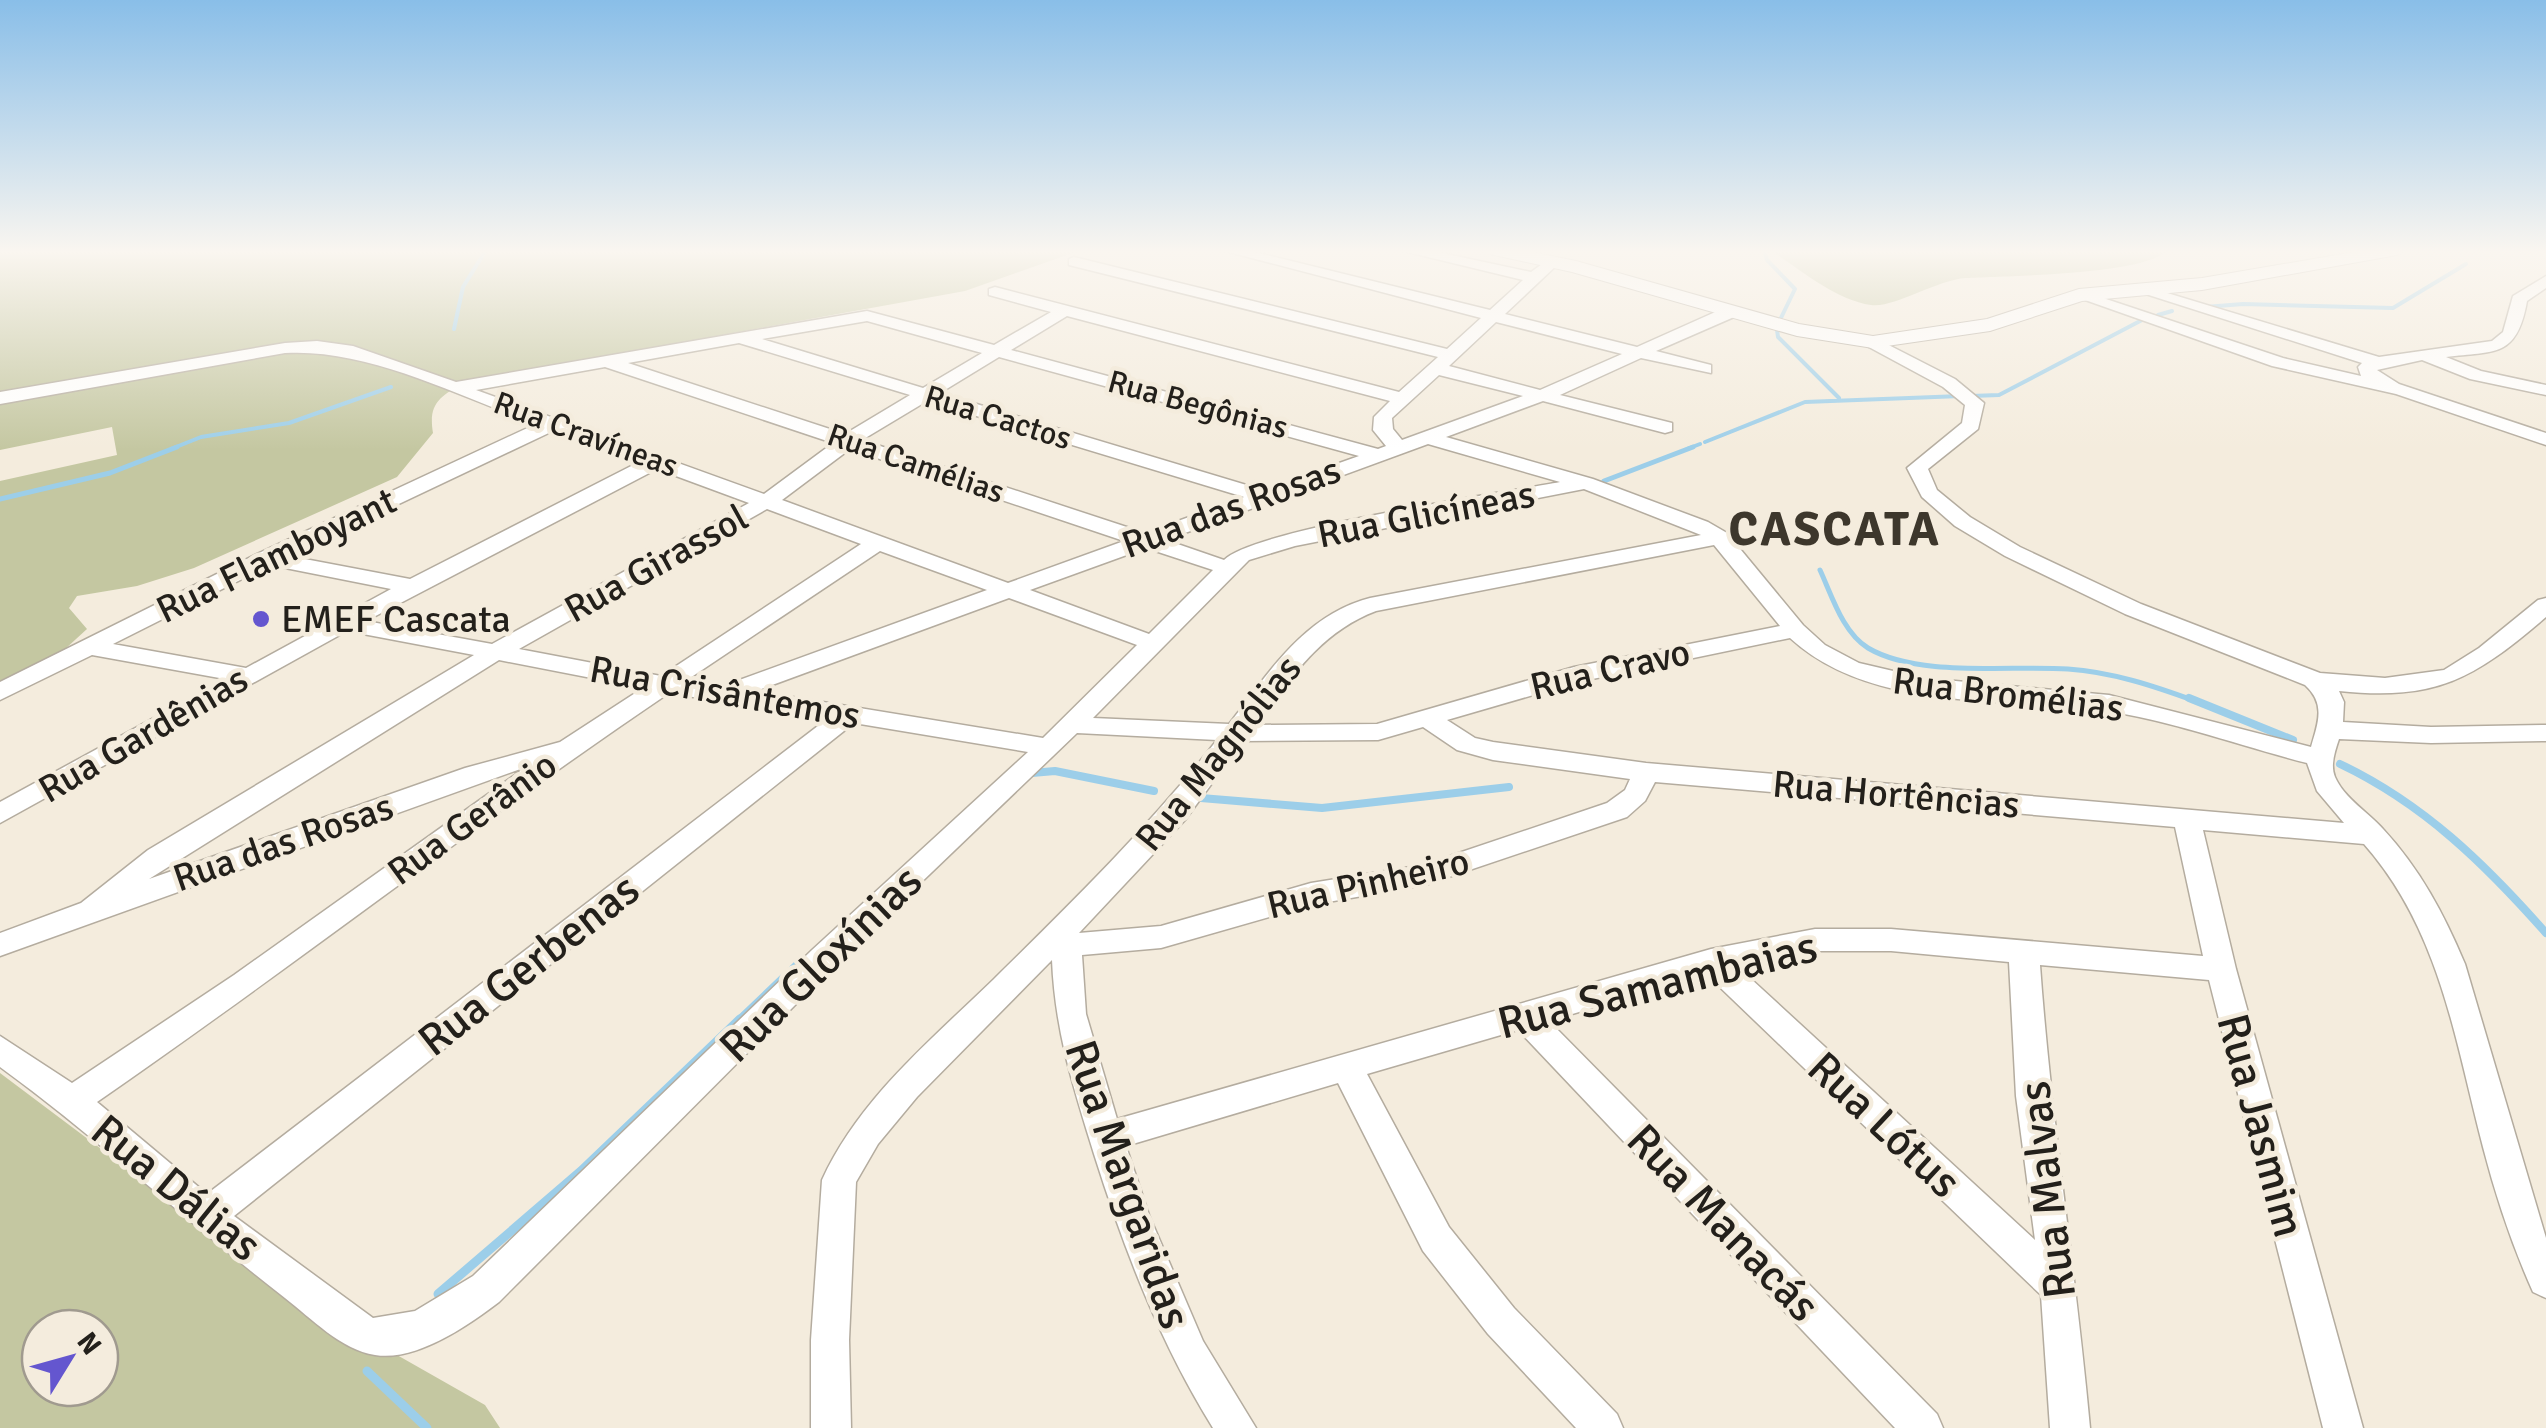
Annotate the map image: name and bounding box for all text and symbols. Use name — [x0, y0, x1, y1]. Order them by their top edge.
street label: Rua Begônias — [1104, 362, 1292, 447]
street label: Rua Cactos — [920, 377, 1076, 458]
street label: Rua Cravíneas — [488, 383, 683, 486]
street label: Rua Camélias — [822, 415, 1009, 512]
street label: Rua das Rosas — [1115, 446, 1347, 569]
street label: Rua Glicíneas — [1313, 470, 1539, 559]
street label: Rua Flamboyant — [149, 477, 404, 634]
street label: Rua Girassol — [556, 494, 756, 633]
district label: CASCATA — [1729, 500, 1941, 559]
place label: EMEF Cascata — [281, 596, 511, 643]
marker: EMEF Cascata — [250, 608, 272, 630]
street label: Rua Cravo — [1526, 628, 1694, 711]
street label: Rua Crisântemos — [586, 646, 864, 739]
street label: Rua Magnólias — [1125, 646, 1312, 861]
street label: Rua Gardênias — [30, 656, 256, 813]
street label: Rua Bromélias — [1890, 657, 2126, 732]
street label: Rua Gerânio — [379, 741, 566, 895]
street label: Rua Hortências — [1770, 760, 2021, 829]
street label: Rua das Rosas — [167, 783, 399, 902]
street label: Rua Pinheiro — [1262, 837, 1474, 930]
street label: Rua Gloxínias — [708, 854, 934, 1074]
street label: Rua Gerbenas — [408, 862, 650, 1068]
street label: Rua Samambaias — [1492, 919, 1823, 1052]
street label: Rua Jasmim — [2204, 1008, 2317, 1243]
street label: Rua Margaridas — [1053, 1033, 1203, 1336]
street label: Rua Lótus — [1796, 1041, 1972, 1210]
street label: Rua Malvas — [2007, 1078, 2088, 1301]
street label: Rua Dálias — [80, 1103, 272, 1273]
street label: Rua Manacás — [1615, 1113, 1831, 1333]
north arrow — [20, 1308, 120, 1408]
text: N — [70, 1326, 109, 1362]

